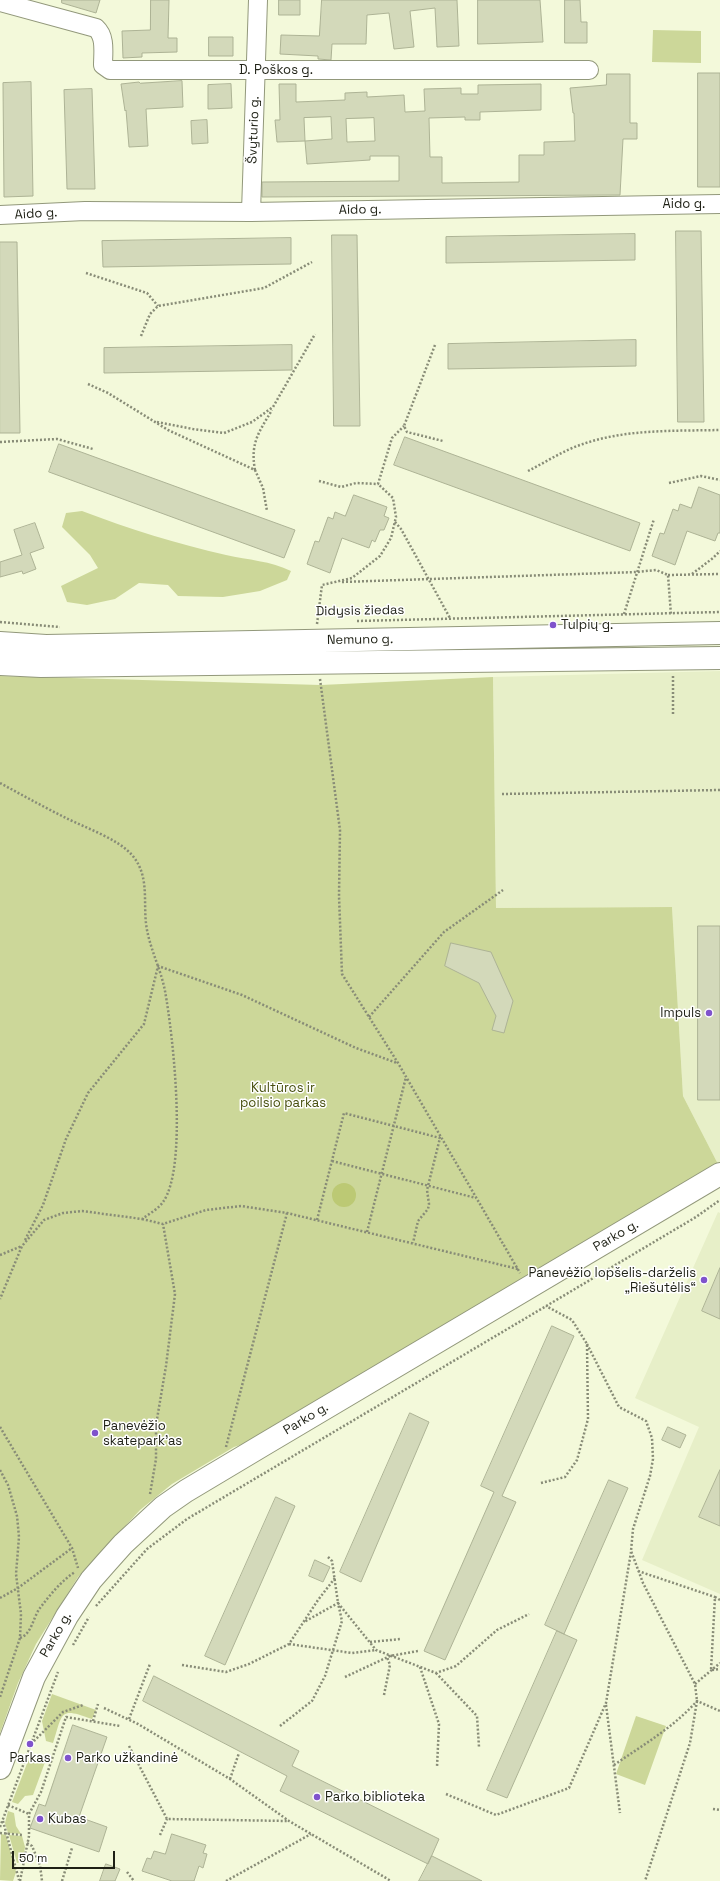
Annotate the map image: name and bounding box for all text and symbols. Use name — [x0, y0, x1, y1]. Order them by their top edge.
street label: D. Poškos g. — [239, 62, 313, 78]
street label: Švyturio g. — [245, 96, 263, 164]
street label: Aido g. — [663, 196, 705, 212]
street label: Aido g. — [338, 202, 382, 218]
street label: Aido g. — [14, 205, 58, 223]
street label: Didysis žiedas — [316, 602, 404, 620]
place label: Tulpių g. — [561, 617, 613, 633]
marker: Tulpių g. — [548, 620, 558, 630]
street label: Nemuno g. — [327, 632, 393, 648]
place label: Impuls — [660, 1005, 701, 1021]
marker: Impuls — [704, 1008, 714, 1018]
park label: Kultūros ir poilsio parkas — [240, 1080, 326, 1111]
street label: Parko g. — [591, 1217, 641, 1255]
place label: Panevėžio lopšelis-darželis „Riešutėlis“ — [528, 1265, 696, 1296]
marker: Panevėžio lopšelis-darželis „Riešutėlis“ — [699, 1275, 709, 1285]
street label: Parko g. — [281, 1400, 331, 1438]
place label: Panevėžio skatepark'as — [103, 1418, 182, 1449]
marker: Panevėžio skatepark'as — [90, 1428, 100, 1438]
street label: Parko g. — [37, 1610, 75, 1660]
marker: Parkas — [25, 1739, 35, 1749]
place label: Parkas — [9, 1750, 51, 1766]
place label: Parko užkandinė — [76, 1750, 178, 1766]
marker: Parko užkandinė — [63, 1753, 73, 1763]
place label: Parko biblioteka — [325, 1789, 425, 1805]
marker: Parko biblioteka — [312, 1792, 322, 1802]
place label: Kubas — [48, 1811, 86, 1827]
marker: Kubas — [35, 1814, 45, 1824]
scale bar — [14, 1843, 117, 1869]
text: 50 m — [19, 1850, 47, 1866]

